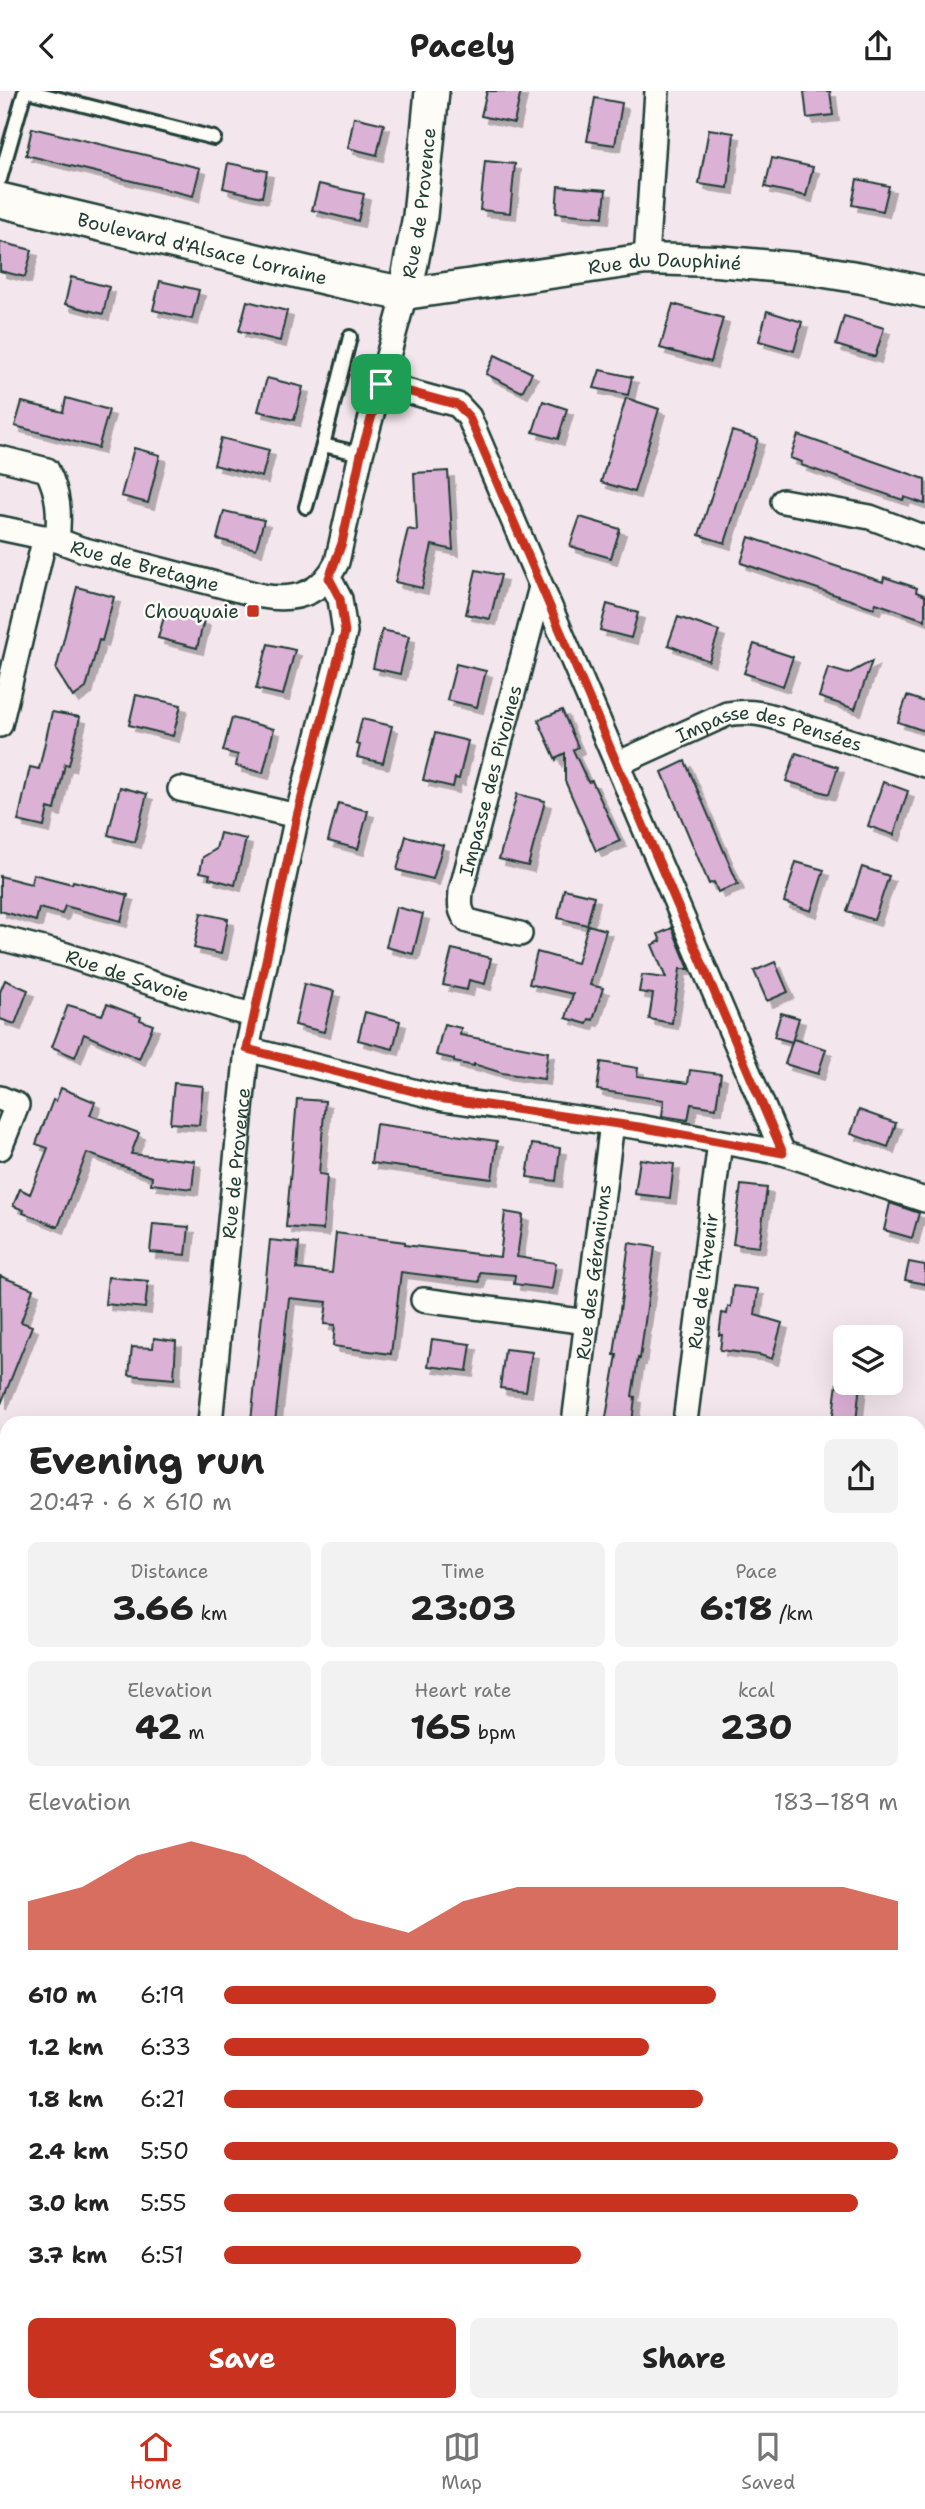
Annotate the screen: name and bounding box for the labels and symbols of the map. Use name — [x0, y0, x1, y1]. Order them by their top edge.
street label: Rue de Provence — [396, 126, 441, 281]
street label: Boulevard d'Alsace Lorraine — [75, 207, 330, 290]
street label: Rue du Dauphiné — [586, 246, 743, 280]
pin — [351, 354, 411, 414]
street label: Rue de Bretagne — [67, 534, 222, 597]
place label: Chouquaie — [144, 599, 239, 624]
marker: Chouquaie — [245, 603, 261, 619]
street label: Impasse des Pivoines — [453, 682, 528, 879]
street label: Impasse des Pensées — [672, 700, 865, 757]
street label: Rue de Savoie — [62, 944, 192, 1008]
street label: Rue de Provence — [216, 1086, 256, 1240]
street label: Rue des Géraniums — [570, 1183, 617, 1361]
street label: Rue de l'Avenir — [682, 1211, 724, 1351]

